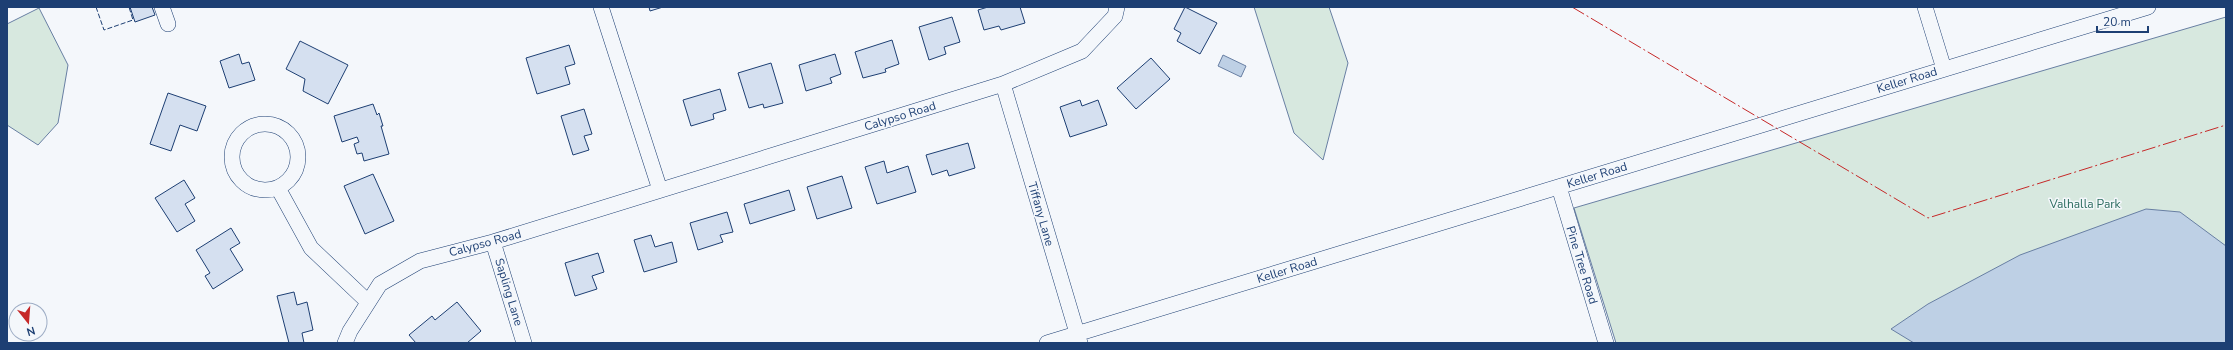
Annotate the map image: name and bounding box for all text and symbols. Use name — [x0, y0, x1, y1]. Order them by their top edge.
scale bar — [2097, 8, 2148, 34]
text: 20 m — [2103, 14, 2131, 30]
street label: Keller Road — [1875, 63, 1939, 97]
street label: Calypso Road — [862, 97, 938, 135]
street label: Keller Road — [1565, 158, 1629, 192]
street label: Tiffany Lane — [1024, 180, 1058, 248]
park label: Valhalla Park — [2048, 196, 2122, 212]
street label: Pine Tree Road — [1563, 224, 1601, 306]
street label: Calypso Road — [447, 226, 523, 260]
street label: Keller Road — [1255, 253, 1319, 287]
street label: Sapling Lane — [491, 256, 527, 328]
north arrow — [8, 302, 48, 342]
text: N — [25, 323, 37, 339]

